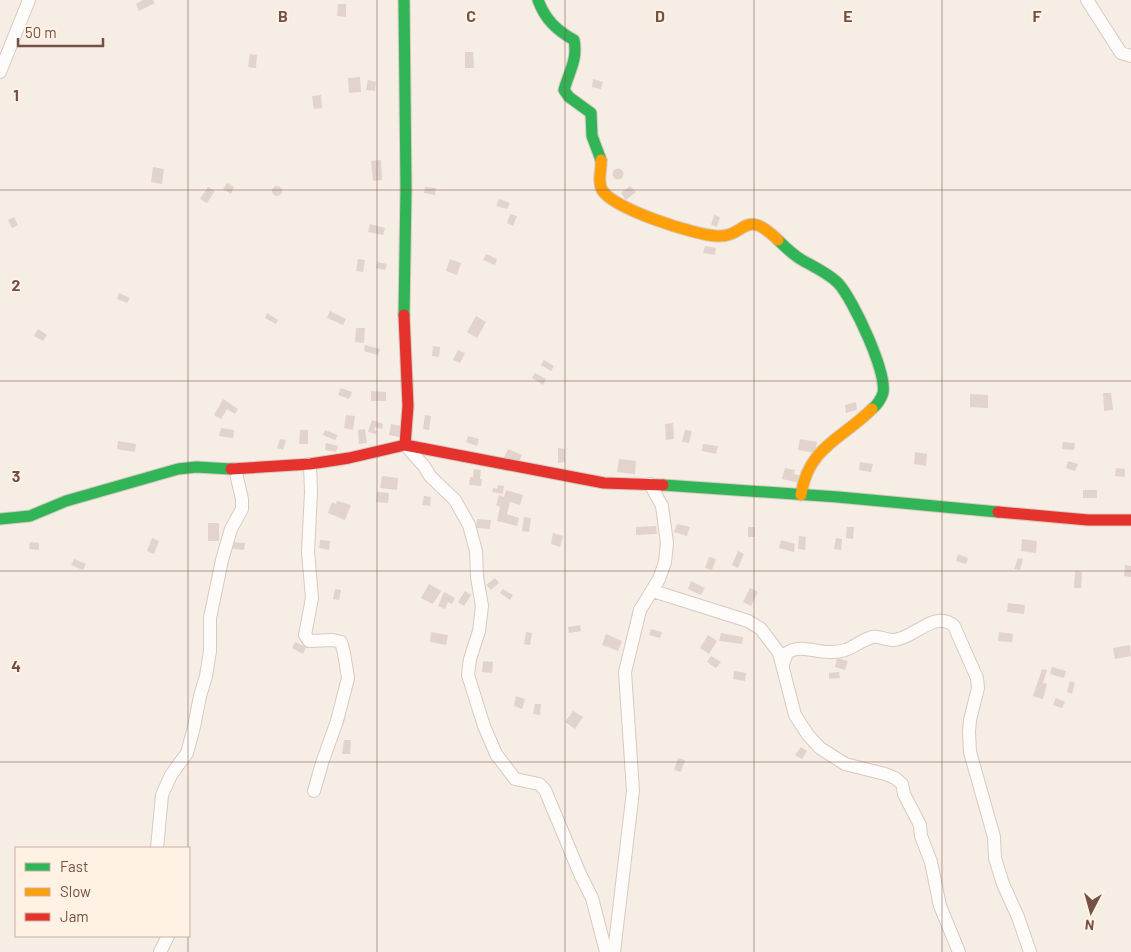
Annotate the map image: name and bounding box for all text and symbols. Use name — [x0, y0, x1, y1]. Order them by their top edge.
text: B — [278, 6, 288, 25]
text: C — [466, 6, 476, 25]
text: D — [655, 6, 665, 25]
text: E — [843, 6, 853, 25]
text: F — [1033, 6, 1042, 25]
scale bar — [18, 15, 102, 47]
text: 50 m — [25, 23, 57, 41]
text: 1 — [13, 85, 19, 104]
text: 2 — [12, 275, 21, 294]
text: 3 — [12, 466, 20, 485]
text: 4 — [11, 656, 21, 675]
legend — [15, 847, 190, 937]
text: Fast — [60, 857, 88, 875]
text: Slow — [60, 882, 91, 900]
north arrow — [1066, 887, 1116, 937]
text: Jam — [60, 907, 89, 925]
text: N — [1084, 916, 1095, 934]

